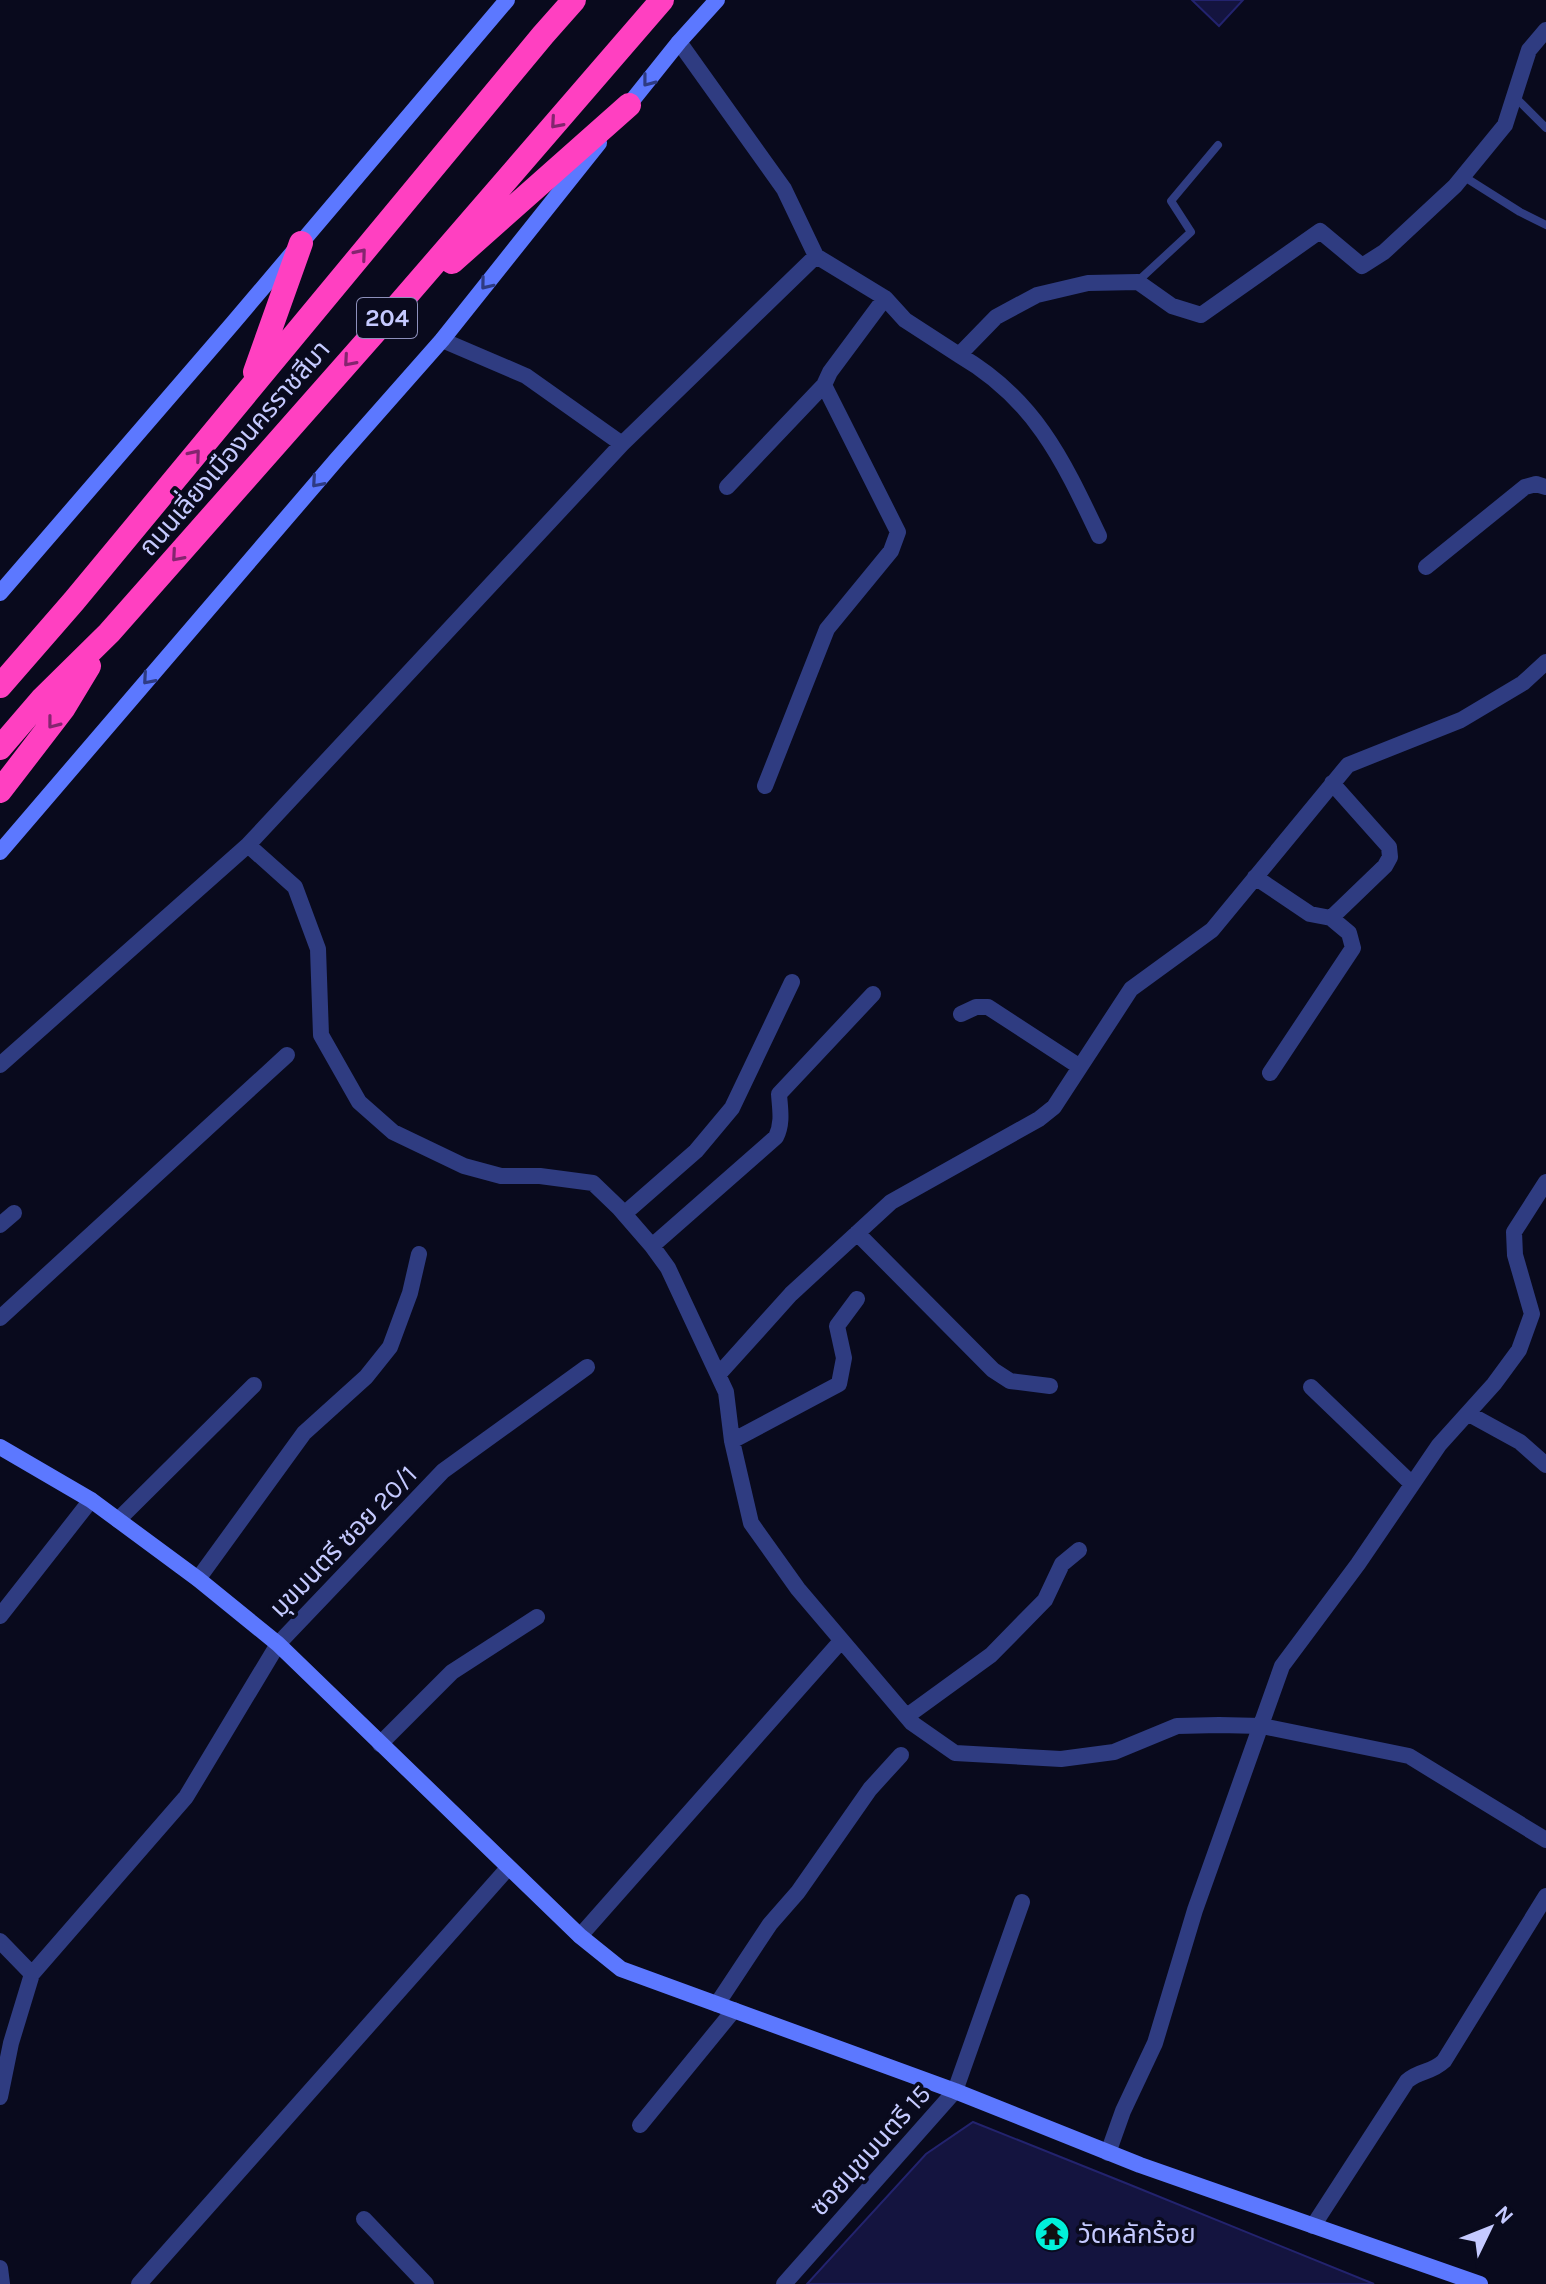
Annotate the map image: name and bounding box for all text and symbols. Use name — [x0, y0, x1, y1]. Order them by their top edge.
one-way arrow — [643, 72, 658, 86]
one-way arrow — [551, 113, 566, 128]
one-way arrow — [351, 249, 366, 264]
one-way arrow — [481, 275, 496, 289]
road number: 204 — [357, 298, 417, 338]
street label: ถนนเลี่ยงเมืองนครราชสีมา — [130, 332, 336, 562]
one-way arrow — [344, 352, 359, 367]
one-way arrow — [185, 449, 200, 464]
one-way arrow — [312, 472, 327, 487]
one-way arrow — [172, 546, 186, 561]
one-way arrow — [143, 670, 158, 685]
one-way arrow — [48, 714, 62, 728]
street label: มุขมนตรี ซอย 20/1 — [263, 1459, 424, 1624]
street label: ซอยมุขมนตรี 15 — [803, 2078, 937, 2222]
north arrow — [1450, 2188, 1530, 2268]
text: N — [1489, 2200, 1519, 2230]
temple icon: วัดหลักร้อย — [1033, 2215, 1071, 2253]
place label: วัดหลักร้อย — [1078, 2219, 1196, 2250]

